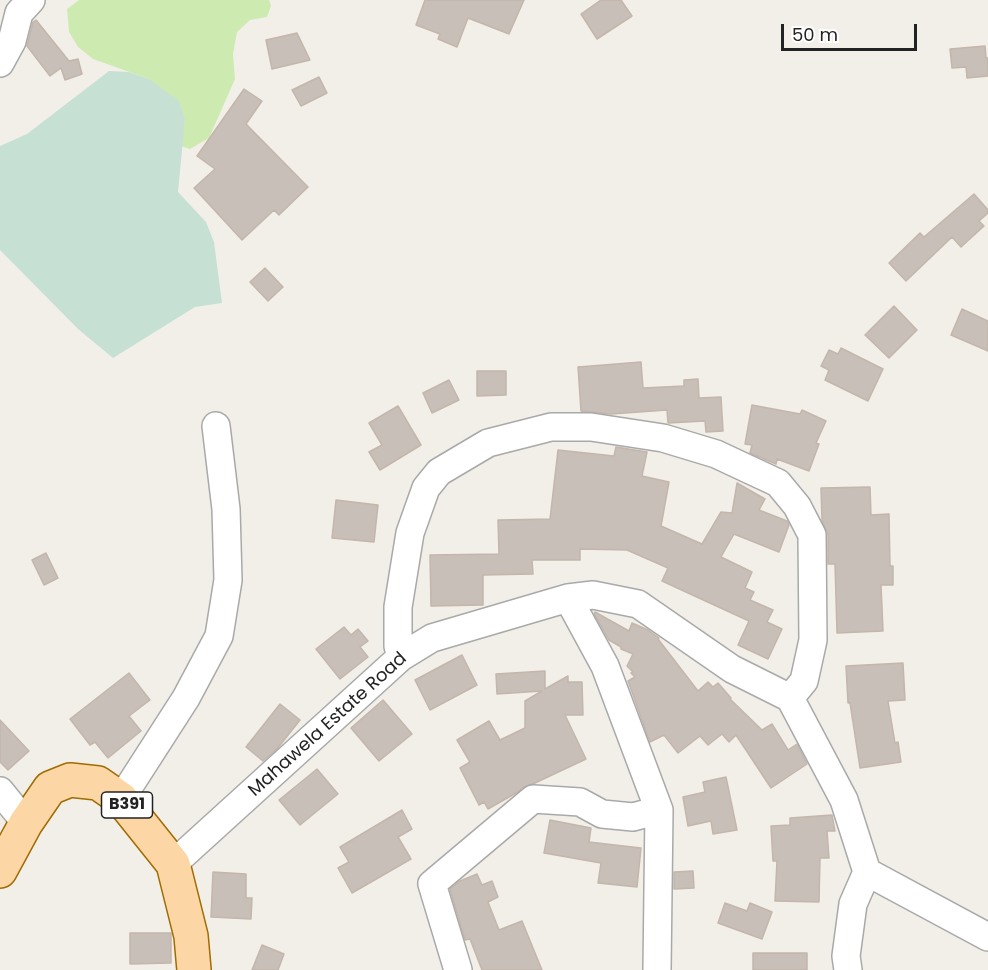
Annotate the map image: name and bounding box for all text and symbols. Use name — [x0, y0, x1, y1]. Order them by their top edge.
scale bar — [784, 12, 920, 50]
text: 50 m — [792, 22, 838, 47]
street label: Mahawela Estate Road — [244, 648, 412, 802]
road number: B391 — [102, 792, 152, 818]

